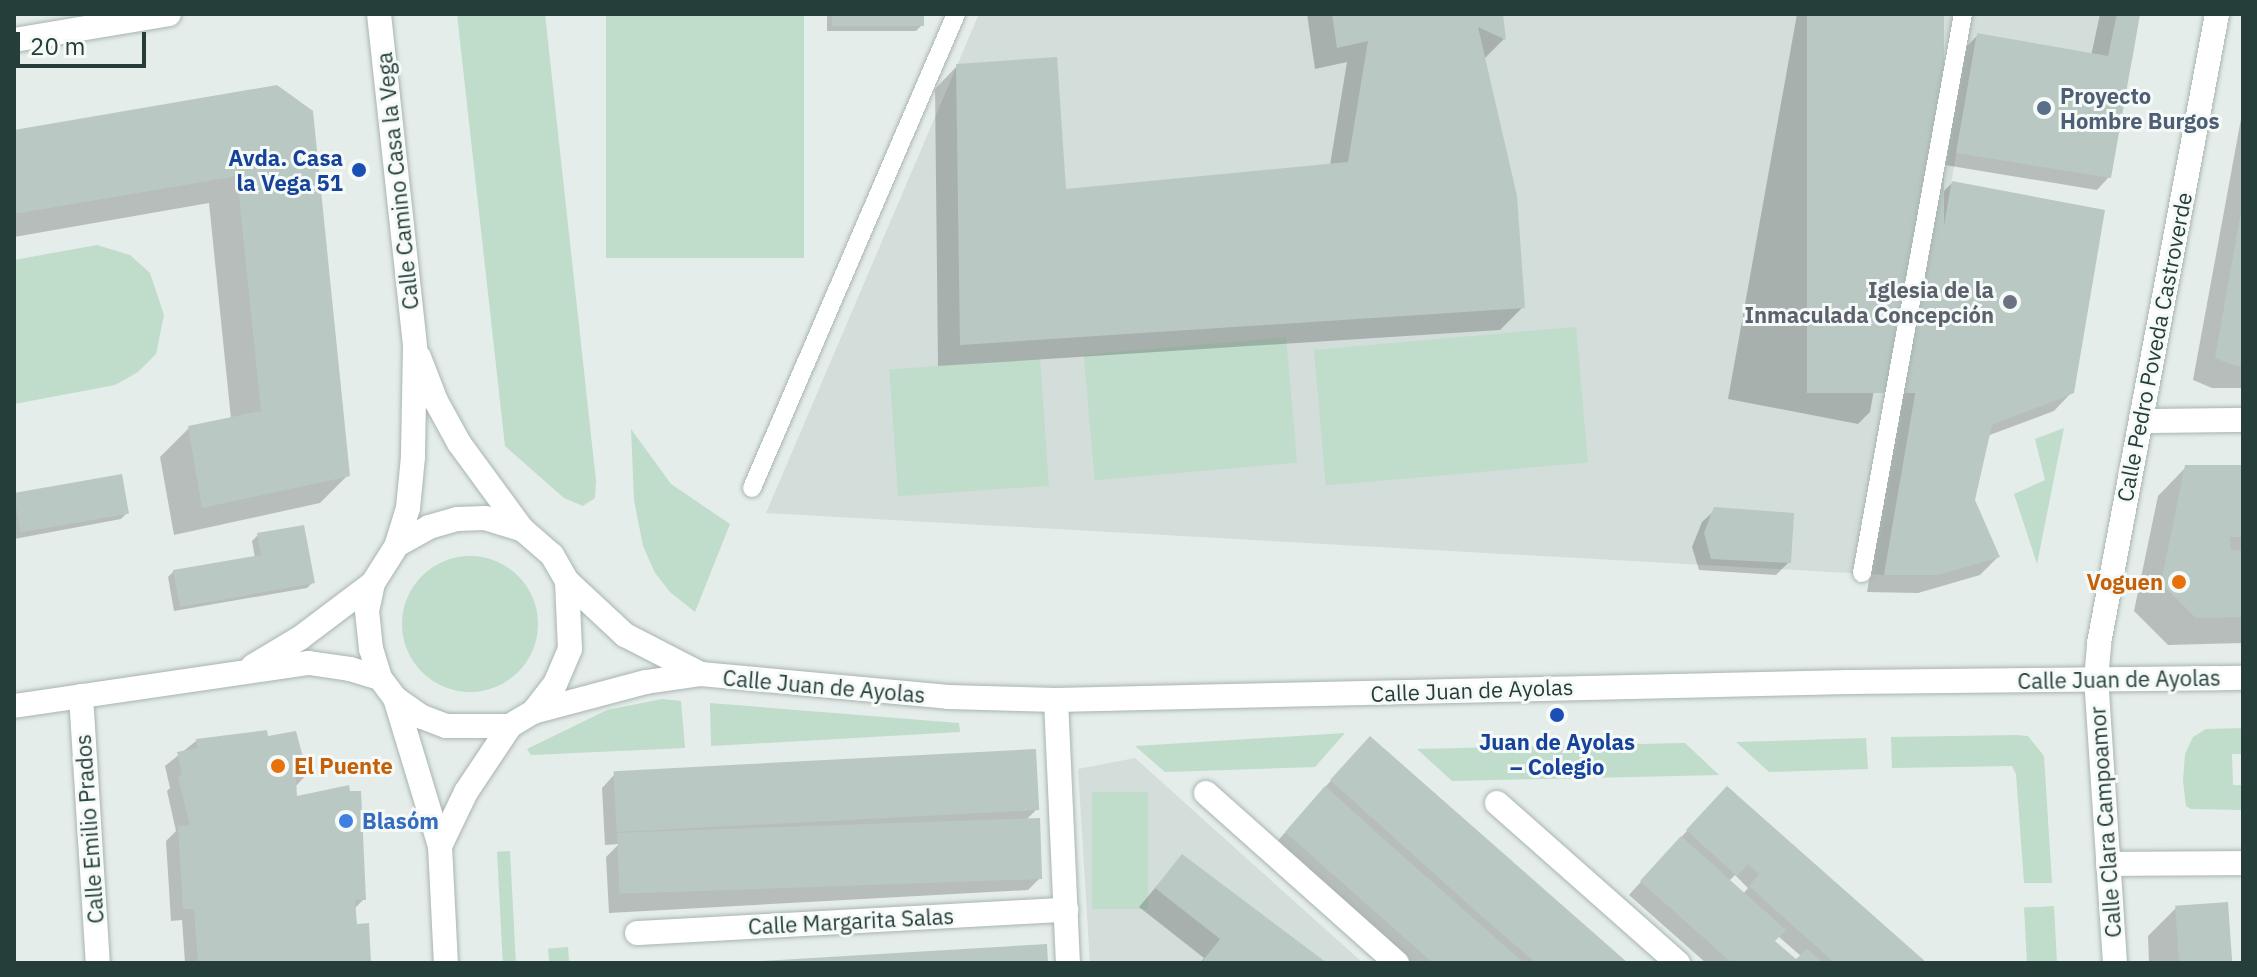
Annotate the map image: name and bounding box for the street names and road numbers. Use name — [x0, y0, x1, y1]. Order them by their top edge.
street label: Calle Camino Casa la Vega — [370, 51, 424, 311]
street label: Calle Pedro Poveda Castroverde — [2111, 190, 2197, 504]
street label: Calle Juan de Ayolas — [722, 664, 926, 708]
street label: Calle Juan de Ayolas — [2017, 664, 2221, 694]
street label: Calle Juan de Ayolas — [1370, 673, 1574, 707]
street label: Calle Clara Campoamor — [2084, 705, 2126, 939]
street label: Calle Emilio Prados — [69, 733, 109, 925]
street label: Calle Margarita Salas — [747, 902, 955, 940]

